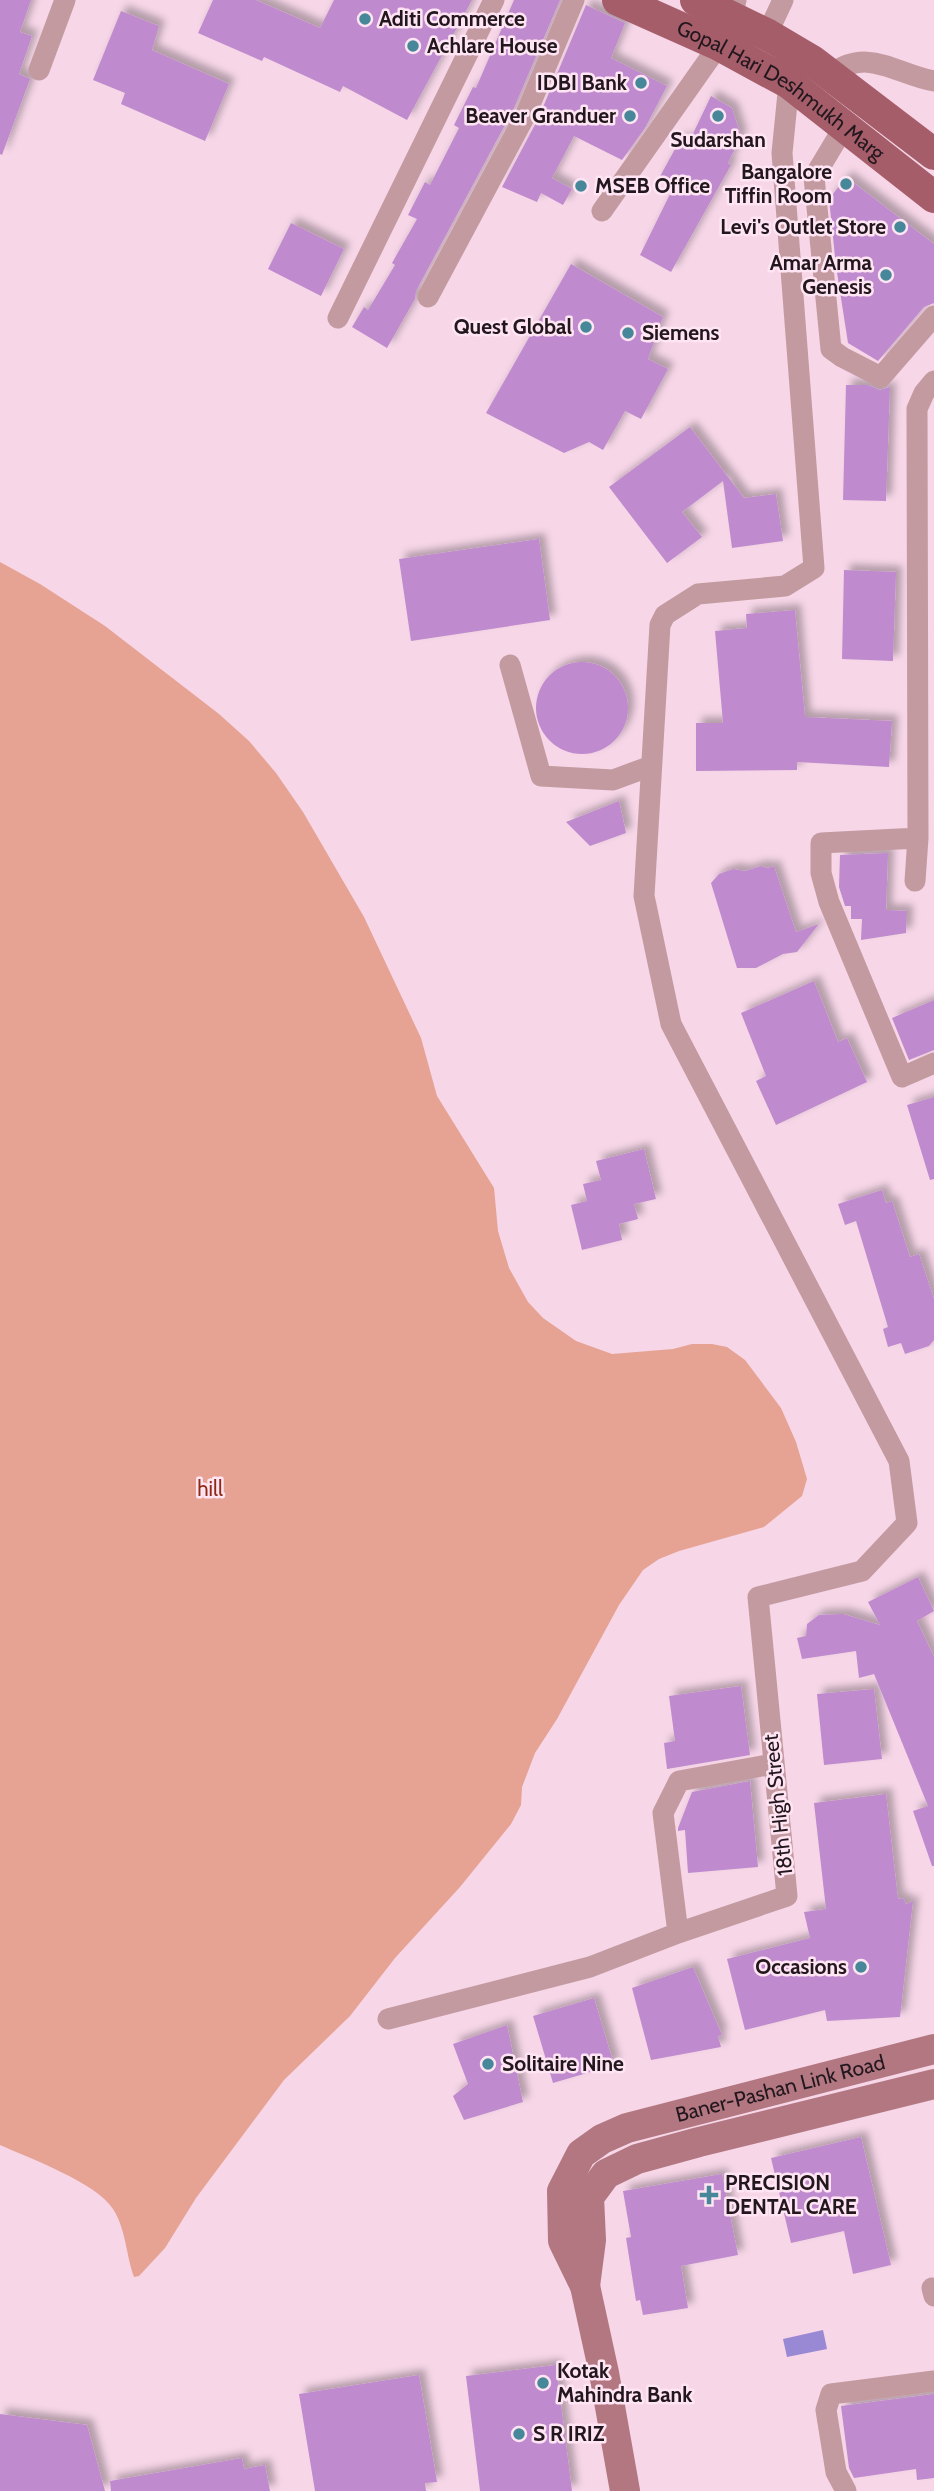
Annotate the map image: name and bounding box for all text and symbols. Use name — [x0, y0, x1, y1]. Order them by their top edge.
place label: Aditi Commerce — [379, 6, 525, 31]
marker: Aditi Commerce — [357, 11, 373, 27]
street label: Gopal Hari Deshmukh Marg — [673, 15, 890, 166]
place label: Achlare House — [427, 33, 558, 58]
marker: Achlare House — [405, 38, 421, 54]
place label: IDBI Bank — [537, 70, 628, 95]
marker: IDBI Bank — [633, 75, 649, 91]
place label: Beaver Granduer — [465, 103, 616, 128]
marker: Beaver Granduer — [622, 108, 638, 124]
marker: Sudarshan — [710, 108, 726, 124]
place label: Sudarshan — [670, 127, 766, 152]
place label: Bangalore Tiffin Room — [725, 159, 832, 208]
place label: MSEB Office — [595, 173, 710, 198]
marker: Bangalore Tiffin Room — [838, 176, 854, 192]
marker: MSEB Office — [573, 178, 589, 194]
place label: Levi's Outlet Store — [720, 214, 886, 239]
marker: Levi's Outlet Store — [892, 219, 908, 235]
place label: Amar Arma Genesis — [770, 250, 873, 299]
marker: Amar Arma Genesis — [878, 267, 894, 283]
place label: Quest Global — [454, 314, 572, 339]
marker: Quest Global — [578, 319, 594, 335]
place label: Siemens — [642, 320, 720, 345]
marker: Siemens — [620, 325, 636, 341]
park label: hill — [197, 1476, 223, 1501]
street label: 18th High Street — [758, 1733, 797, 1877]
place label: Occasions — [755, 1954, 847, 1979]
marker: Occasions — [853, 1959, 869, 1975]
street label: Baner-Pashan Link Road — [673, 2049, 887, 2127]
place label: Solitaire Nine — [502, 2051, 624, 2076]
marker: Solitaire Nine — [480, 2056, 496, 2072]
place label: PRECISION DENTAL CARE — [725, 2170, 857, 2219]
marker: PRECISION DENTAL CARE — [699, 2185, 719, 2205]
place label: Kotak Mahindra Bank — [557, 2358, 693, 2407]
marker: Kotak Mahindra Bank — [535, 2375, 551, 2391]
place label: S R IRIZ — [533, 2421, 605, 2446]
marker: S R IRIZ — [511, 2426, 527, 2442]

